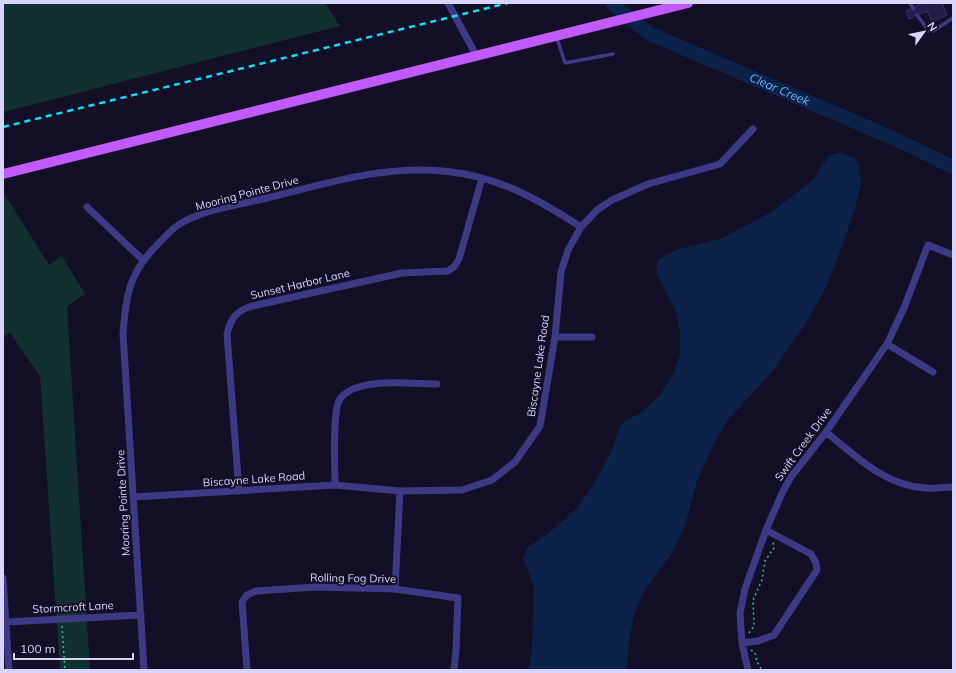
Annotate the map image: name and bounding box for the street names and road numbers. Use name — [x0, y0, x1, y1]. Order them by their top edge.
street label: Mooring Pointe Drive — [194, 173, 300, 213]
street label: Sunset Harbor Lane — [249, 266, 351, 302]
street label: Biscayne Lake Road — [524, 314, 552, 418]
street label: Swift Creek Drive — [772, 404, 834, 484]
street label: Mooring Pointe Drive — [113, 450, 133, 556]
street label: Biscayne Lake Road — [202, 468, 306, 490]
street label: Rolling Fog Drive — [310, 570, 396, 586]
street label: Stormcroft Lane — [32, 598, 114, 616]

